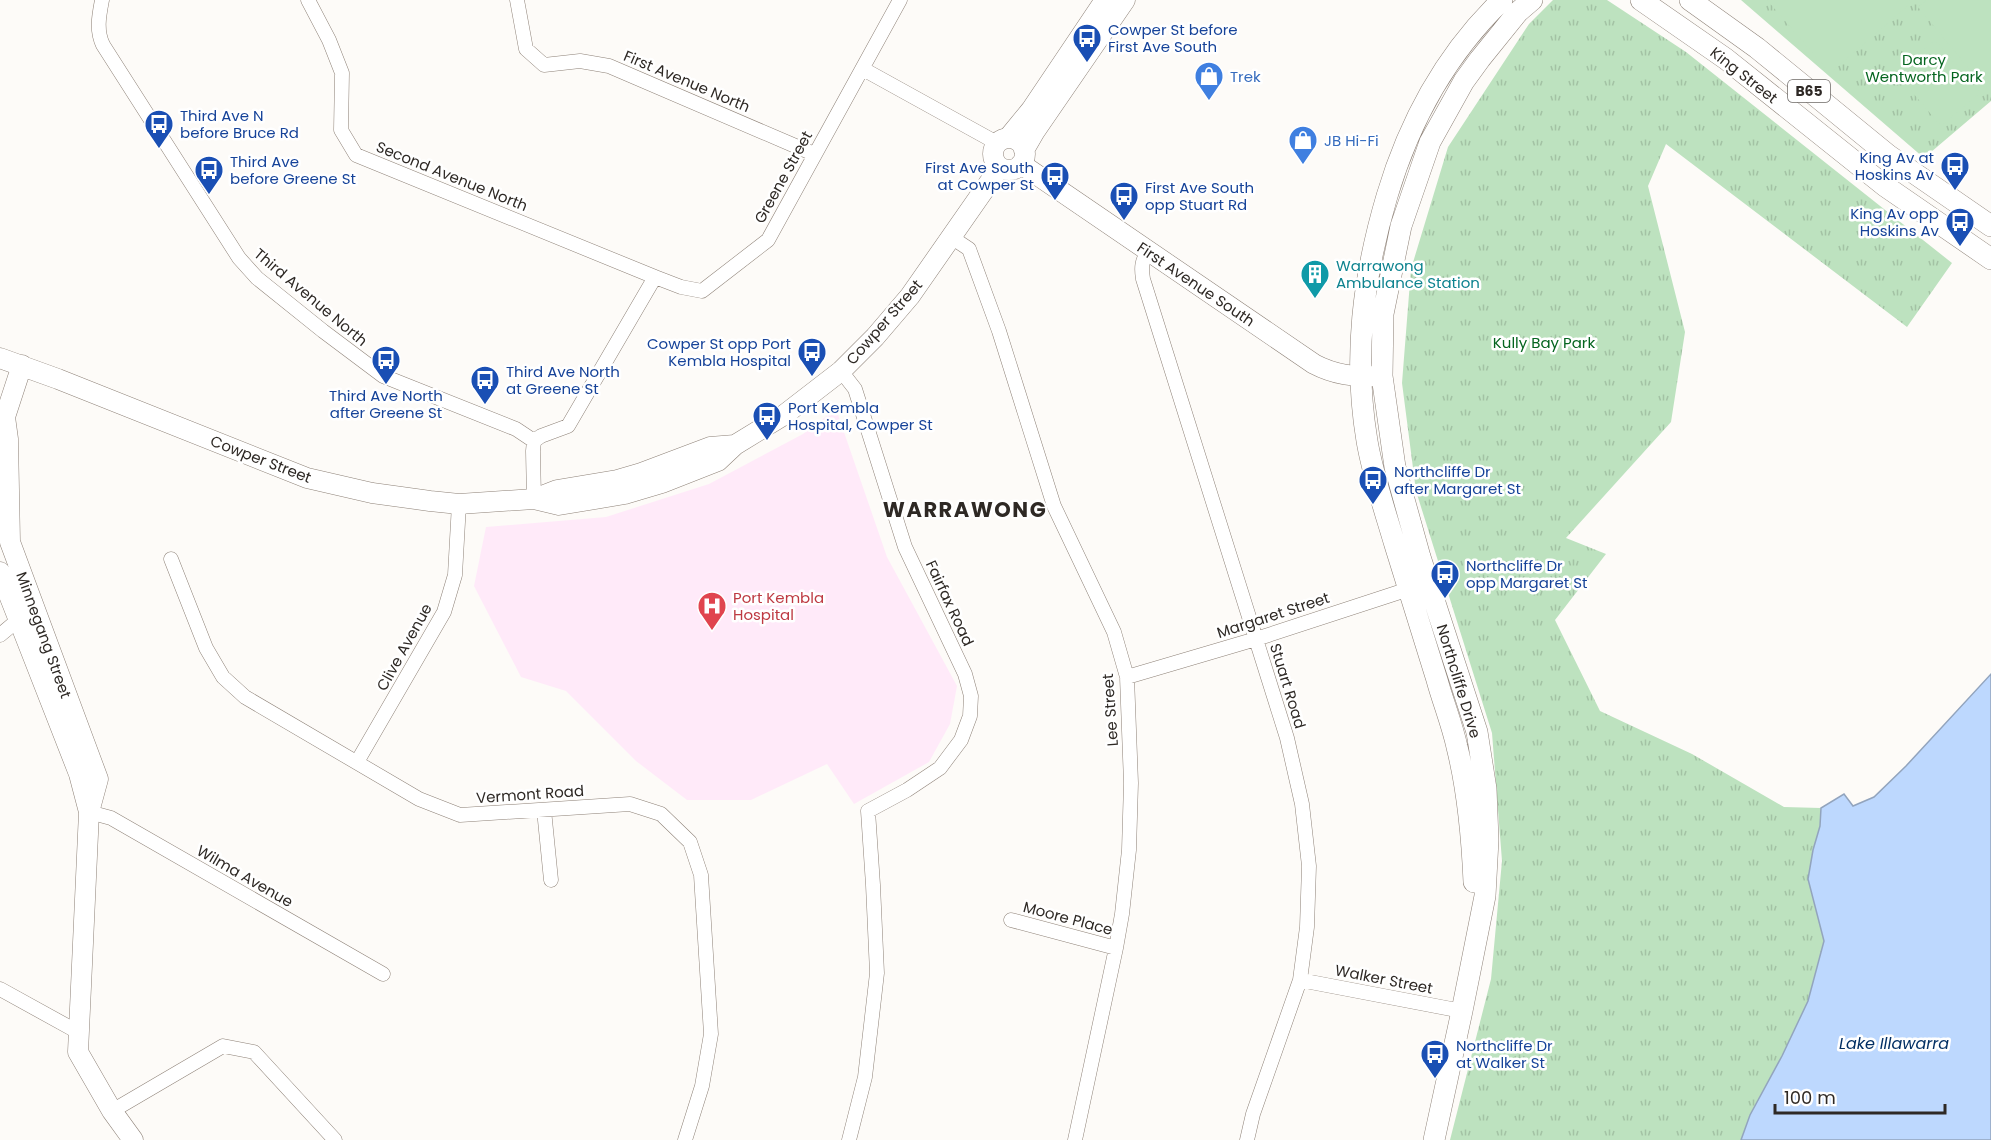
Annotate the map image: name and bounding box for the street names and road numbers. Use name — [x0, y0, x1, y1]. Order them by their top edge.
street label: King Street — [1706, 42, 1782, 108]
street label: First Avenue North — [621, 45, 753, 117]
road number: B65 — [1788, 80, 1830, 102]
street label: Greene Street — [749, 127, 817, 227]
street label: Second Avenue North — [373, 136, 531, 216]
street label: First Avenue South — [1133, 237, 1259, 331]
street label: Third Avenue North — [250, 243, 372, 351]
street label: Cowper Street — [841, 275, 927, 369]
street label: Cowper Street — [208, 430, 314, 488]
street label: Fairfax Road — [921, 557, 979, 649]
street label: Minnegang Street — [11, 569, 77, 701]
street label: Margaret Street — [1214, 587, 1332, 643]
street label: Clive Avenue — [371, 599, 437, 695]
street label: Northcliffe Drive — [1432, 621, 1486, 741]
street label: Stuart Road — [1265, 641, 1311, 731]
street label: Lee Street — [1097, 673, 1123, 747]
street label: Vermont Road — [475, 780, 585, 808]
street label: Wilma Avenue — [193, 840, 297, 912]
street label: Moore Place — [1021, 896, 1115, 940]
street label: Walker Street — [1333, 959, 1435, 999]

